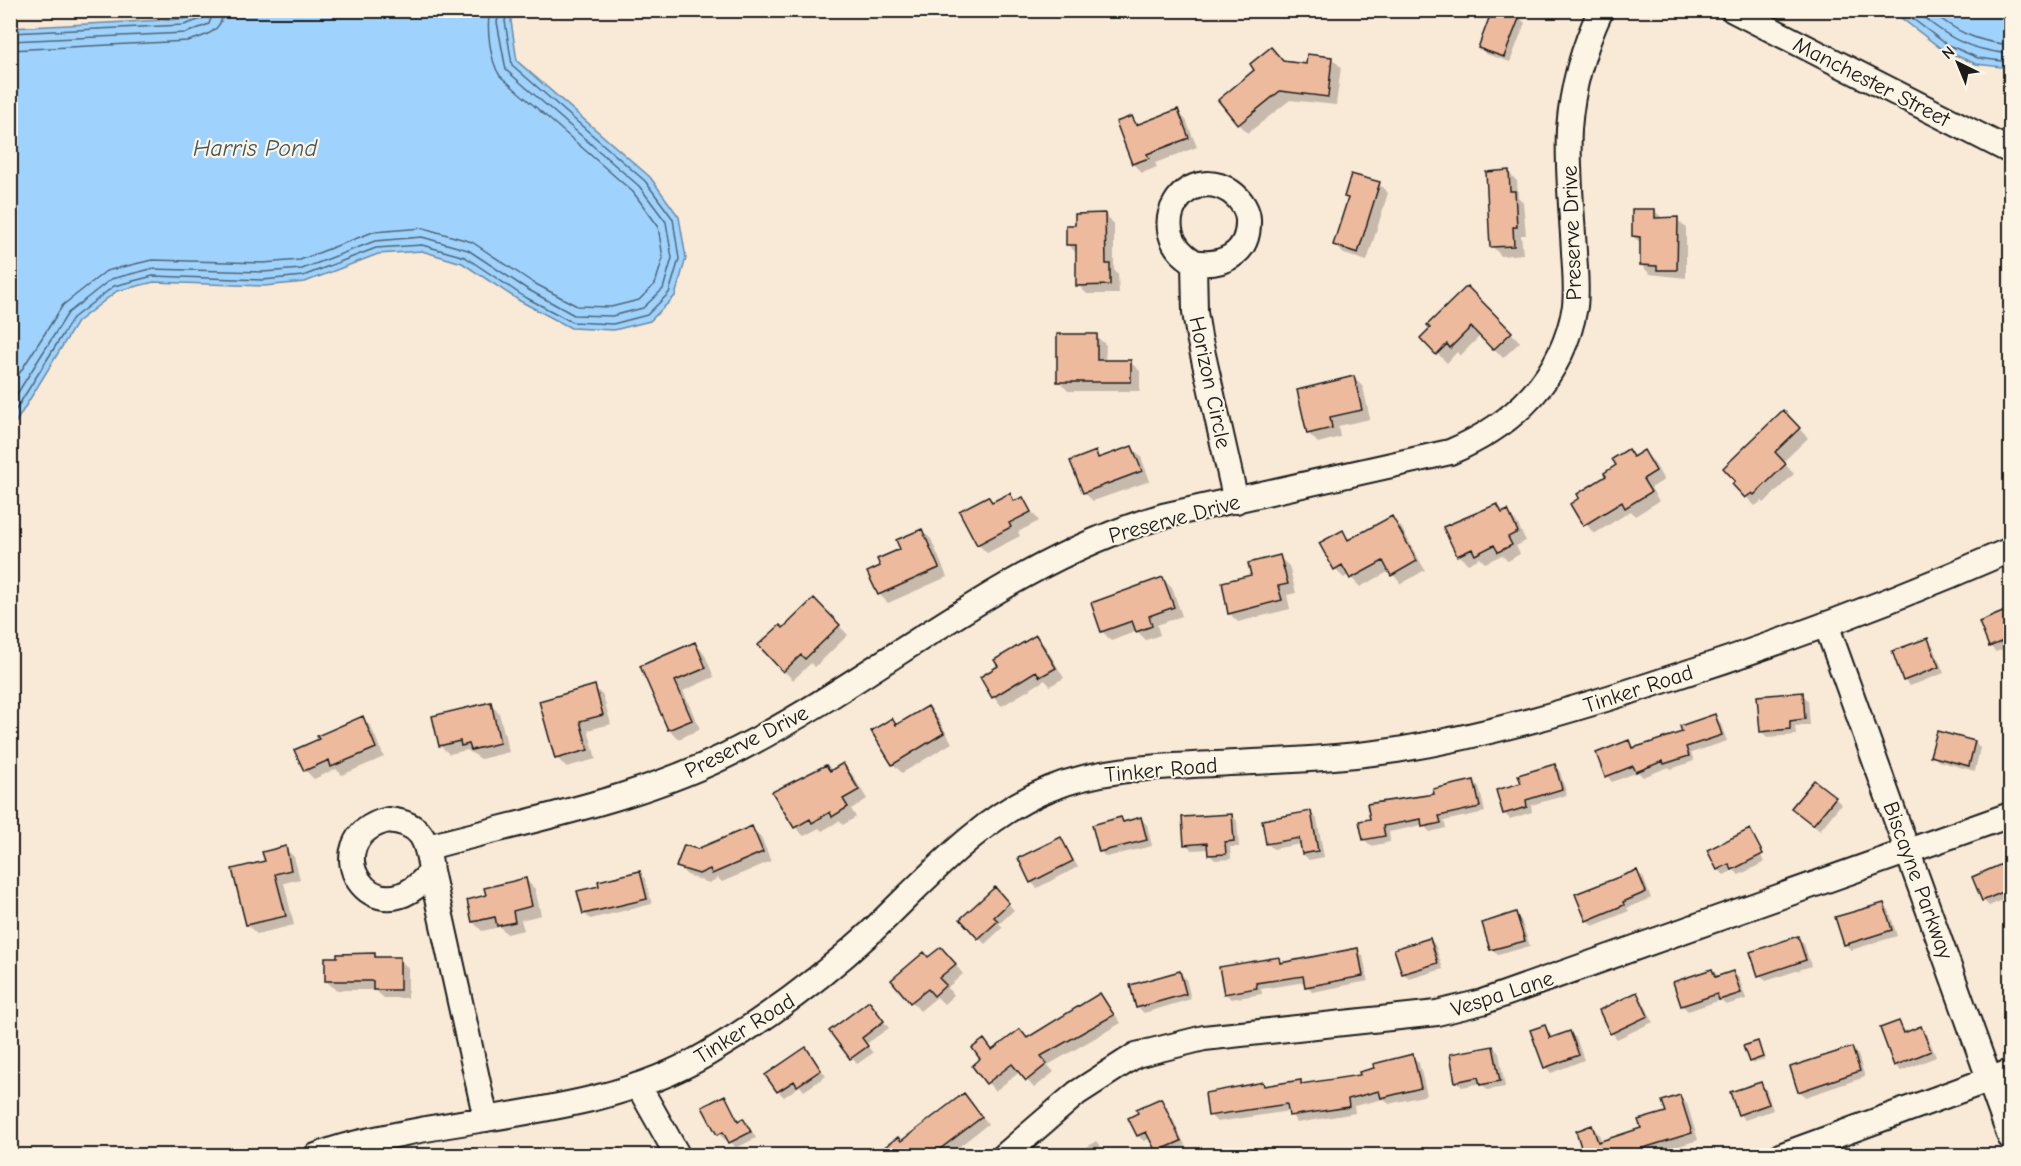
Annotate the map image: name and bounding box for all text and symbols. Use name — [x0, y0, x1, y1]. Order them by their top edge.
street label: Manchester Street — [1789, 31, 1955, 133]
north arrow — [1928, 33, 1988, 93]
text: N — [1938, 43, 1958, 63]
water label: Harris Pond — [193, 134, 318, 162]
street label: Preserve Drive — [1557, 165, 1587, 301]
street label: Horizon Circle — [1183, 314, 1237, 451]
street label: Preserve Drive — [1106, 489, 1243, 549]
street label: Tinker Road — [1580, 659, 1696, 719]
street label: Preserve Drive — [680, 700, 812, 784]
street label: Tinker Road — [1103, 752, 1219, 788]
street label: Biscayne Parkway — [1877, 798, 1959, 963]
street label: Vespa Lane — [1448, 965, 1557, 1023]
street label: Tinker Road — [690, 988, 800, 1070]

